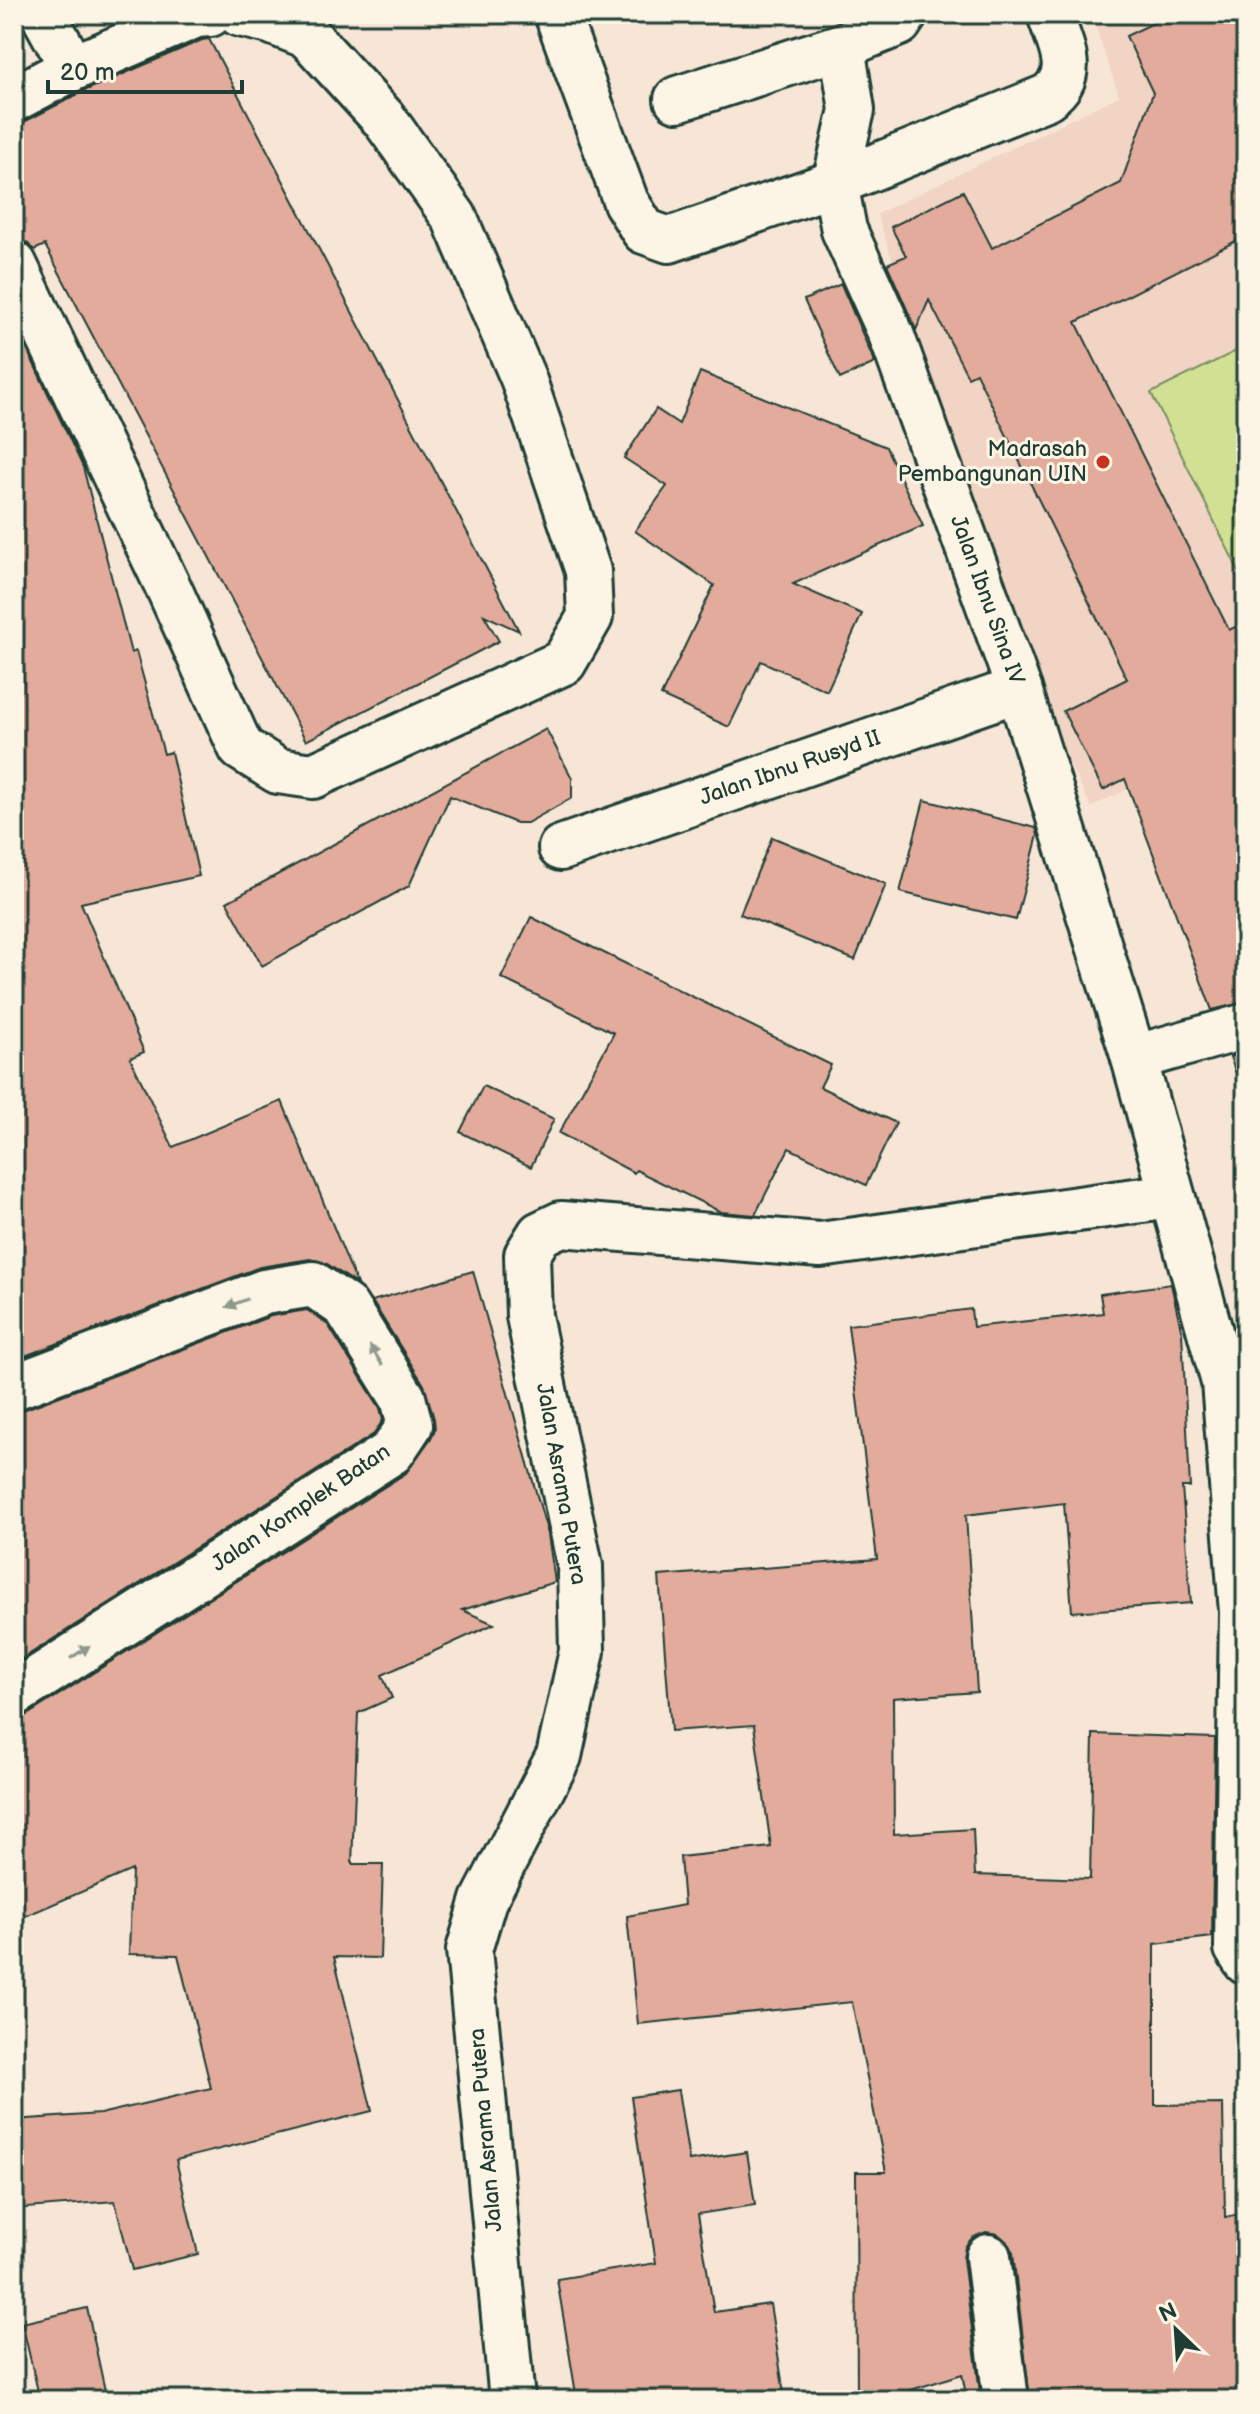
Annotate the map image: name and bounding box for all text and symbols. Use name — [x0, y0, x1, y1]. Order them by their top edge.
scale bar — [48, 44, 242, 94]
text: 20 m — [60, 58, 115, 87]
place label: Madrasah Pembangunan UIN — [898, 436, 1087, 488]
marker: Madrasah Pembangunan UIN — [1094, 453, 1112, 471]
street label: Jalan Ibnu Sina IV — [944, 512, 1030, 689]
street label: Jalan Ibnu Rusyd II — [696, 724, 884, 812]
one-way arrow — [225, 1297, 249, 1309]
one-way arrow — [369, 1344, 383, 1366]
street label: Jalan Asrama Putera — [530, 1381, 592, 1587]
street label: Jalan Komplek Batan — [207, 1438, 395, 1578]
one-way arrow — [69, 1645, 91, 1659]
street label: Jalan Asrama Putera — [464, 2027, 508, 2233]
north arrow — [1136, 2290, 1216, 2370]
text: N — [1155, 2298, 1181, 2329]

